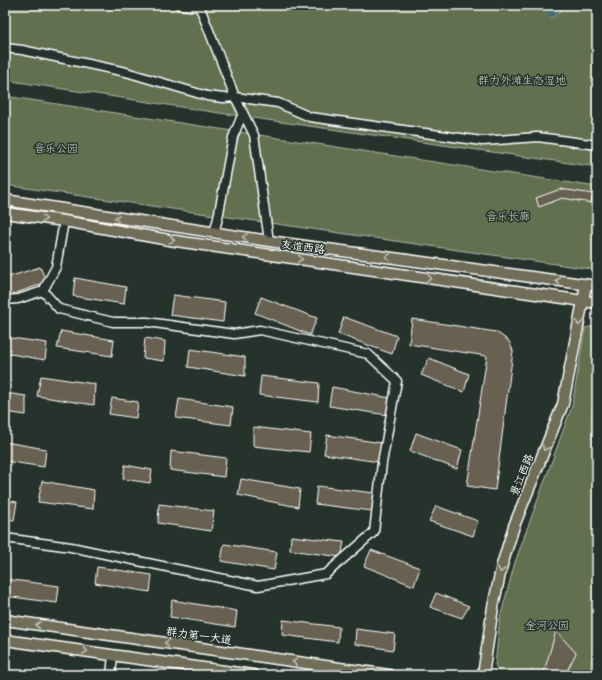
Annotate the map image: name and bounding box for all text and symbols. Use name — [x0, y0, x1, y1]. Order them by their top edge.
park label: 群力外滩生态湿地 — [478, 74, 566, 87]
park label: 音乐公园 — [34, 142, 78, 155]
park label: 音乐长廊 — [486, 210, 530, 223]
one-way arrow — [41, 214, 47, 223]
one-way arrow — [114, 214, 120, 223]
one-way arrow — [242, 233, 248, 242]
one-way arrow — [169, 235, 175, 244]
street label: 友谊西路 — [280, 238, 326, 256]
one-way arrow — [385, 253, 391, 262]
one-way arrow — [297, 254, 304, 263]
one-way arrow — [426, 273, 432, 282]
one-way arrow — [555, 277, 561, 286]
one-way arrow — [576, 320, 584, 326]
one-way arrow — [542, 444, 550, 451]
street label: 景江西路 — [508, 452, 536, 498]
one-way arrow — [498, 567, 506, 573]
park label: 金河公园 — [525, 619, 569, 632]
one-way arrow — [35, 621, 41, 630]
street label: 群力第一大道 — [165, 625, 233, 647]
one-way arrow — [163, 639, 170, 648]
one-way arrow — [82, 646, 88, 655]
one-way arrow — [292, 658, 298, 667]

